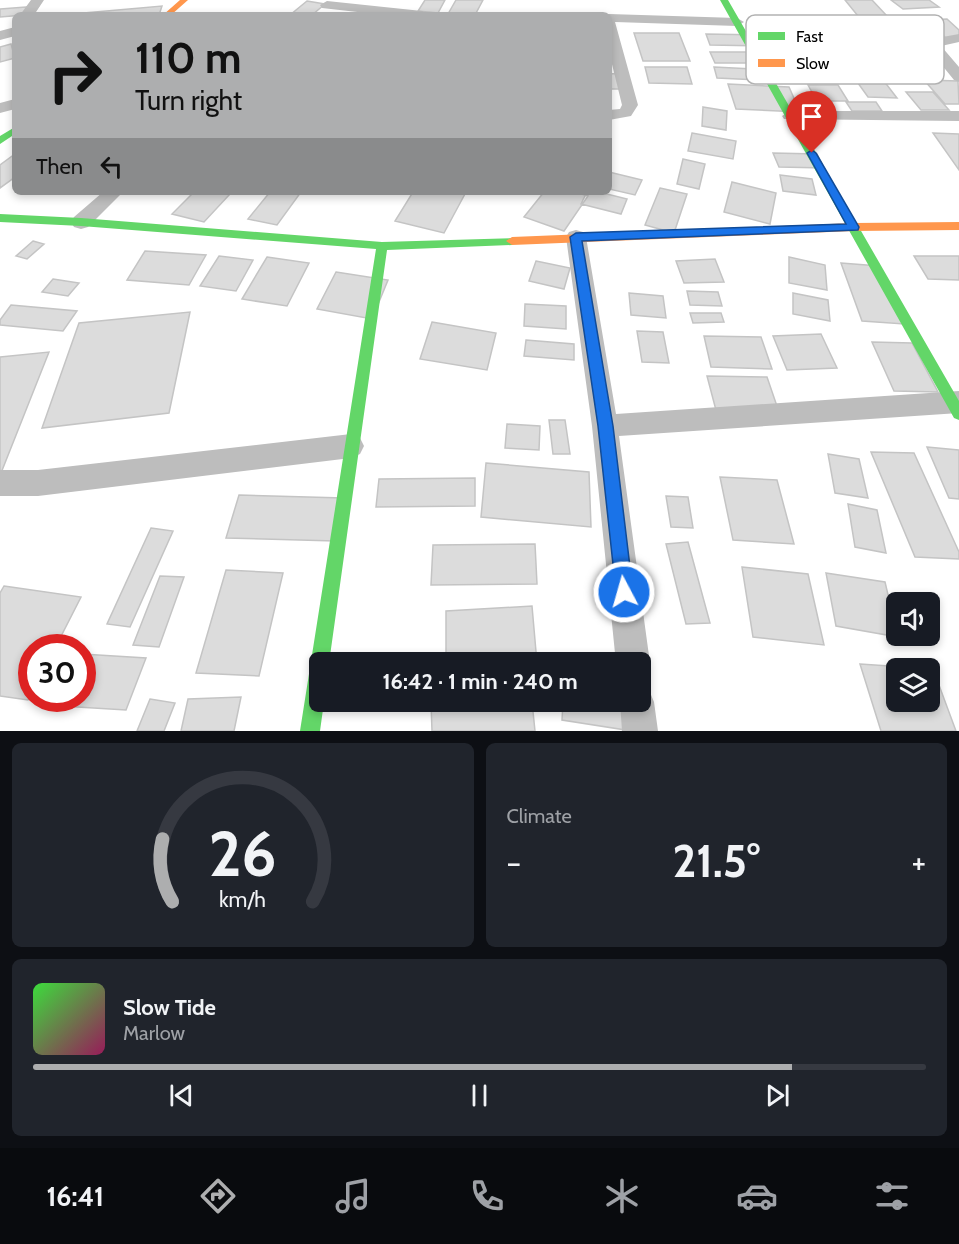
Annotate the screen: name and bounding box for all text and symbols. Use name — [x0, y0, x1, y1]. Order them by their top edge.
legend — [746, 15, 944, 84]
text: Fast — [796, 27, 824, 46]
text: 110 m — [135, 32, 242, 84]
icon: right — [36, 36, 114, 114]
text: Slow — [796, 54, 830, 73]
text: Turn right — [135, 84, 242, 117]
pin — [786, 91, 837, 153]
icon: arrive — [795, 100, 828, 133]
icon: left — [95, 150, 128, 183]
text: Then — [36, 153, 83, 180]
position arrow — [592, 560, 656, 624]
map controls — [886, 592, 940, 712]
button: sound — [886, 592, 940, 646]
speed limit sign: 30 — [18, 634, 96, 712]
button: layers — [886, 658, 940, 712]
text: 16:42 · 1 min · 240 m — [382, 668, 578, 695]
text: Climate — [507, 804, 572, 828]
text: 26 — [209, 816, 277, 892]
text: 21.5° — [672, 834, 760, 888]
text: − — [507, 842, 521, 882]
text: + — [911, 842, 926, 882]
text: km/h — [219, 886, 266, 912]
text: Slow Tide — [123, 994, 216, 1021]
text: Marlow — [123, 1021, 185, 1045]
icon: previous — [165, 1079, 198, 1112]
icon: pause — [463, 1079, 496, 1112]
icon: next — [761, 1079, 794, 1112]
icon: directions — [197, 1175, 239, 1217]
icon: music — [332, 1175, 374, 1217]
icon: phone — [466, 1175, 508, 1217]
icon: climate — [601, 1175, 643, 1217]
icon: car — [736, 1175, 778, 1217]
icon: filters — [871, 1175, 913, 1217]
text: 16:41 — [46, 1180, 104, 1213]

